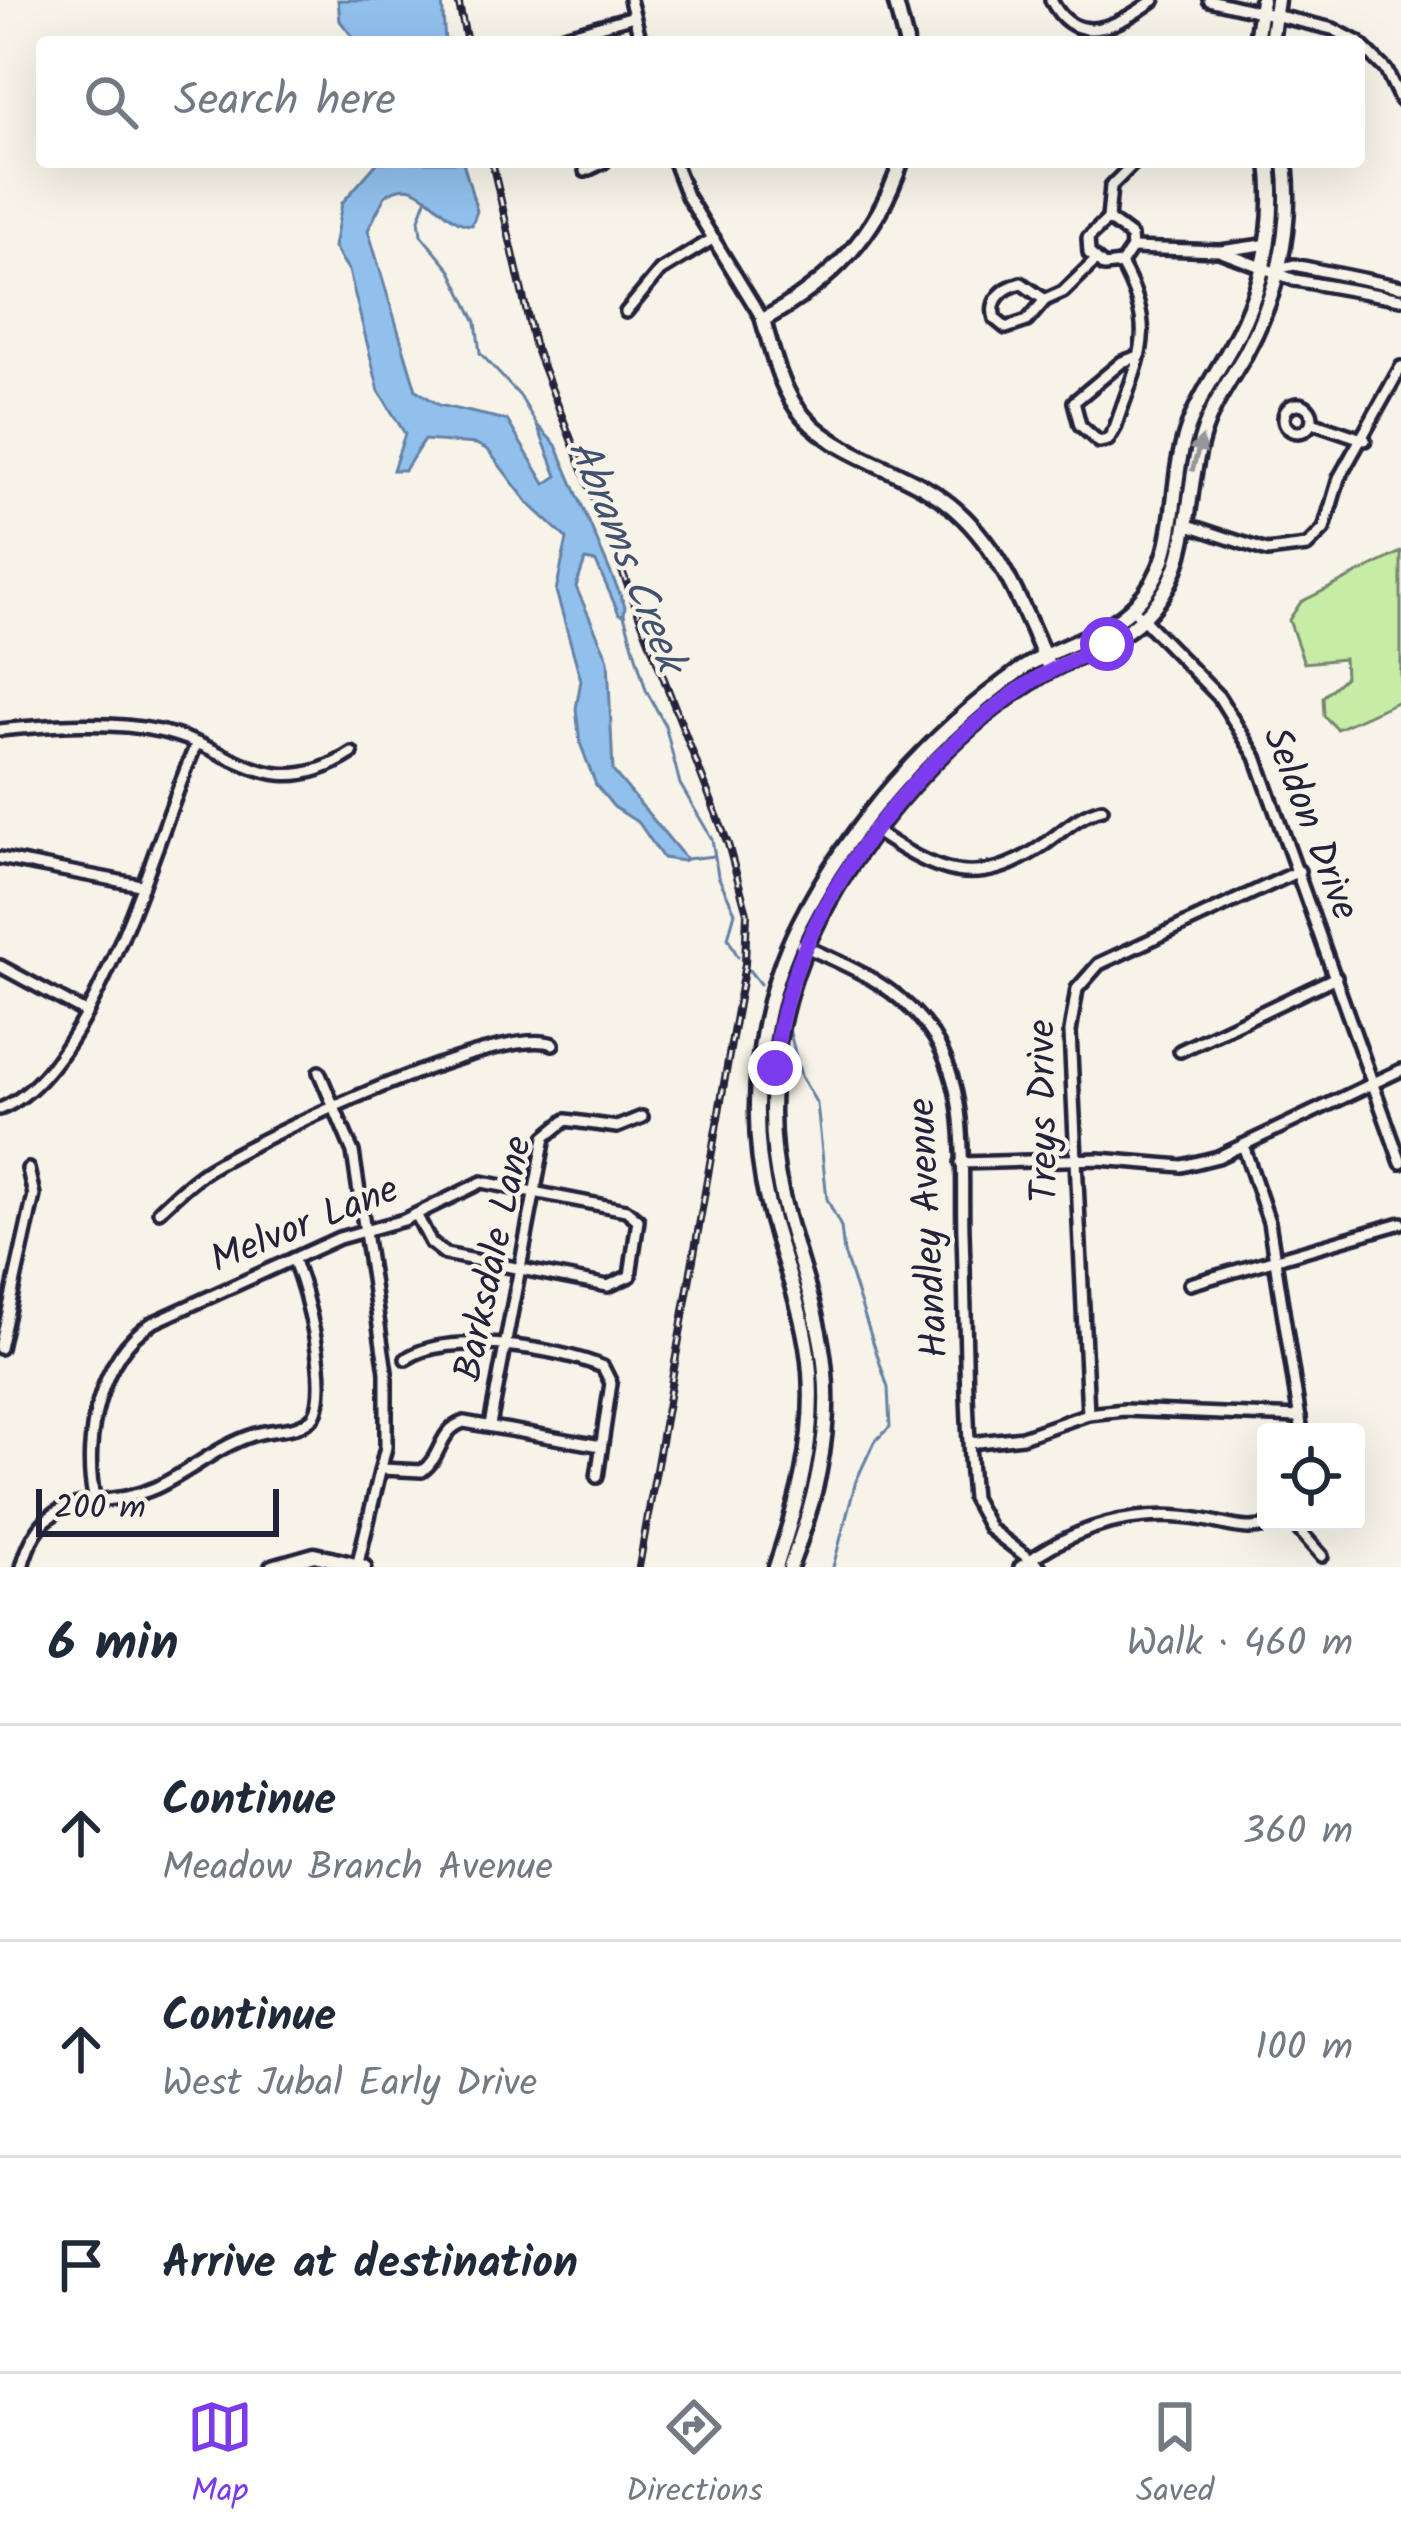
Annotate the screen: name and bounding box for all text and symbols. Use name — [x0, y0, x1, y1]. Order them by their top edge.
search box — [36, 36, 1365, 168]
text: Search here — [174, 66, 396, 138]
icon: search — [78, 69, 144, 135]
water label: Abrams Creek — [548, 429, 704, 687]
one-way arrow — [1189, 435, 1207, 472]
route start — [1080, 617, 1134, 671]
street label: Seldon Drive — [1244, 718, 1374, 930]
street label: Treys Drive — [1012, 1019, 1078, 1203]
route end — [748, 1041, 802, 1095]
street label: Handley Avenue — [892, 1096, 968, 1360]
street label: Barksdale Lane — [439, 1131, 551, 1387]
street label: Melvor Lane — [201, 1160, 409, 1292]
map controls — [1257, 1423, 1365, 1531]
button: locate — [1257, 1423, 1365, 1531]
scale bar — [36, 1483, 279, 1536]
text: 200 m — [54, 1483, 146, 1536]
text: 6 min — [48, 1605, 179, 1686]
text: Walk · 460 m — [1126, 1614, 1353, 1676]
text: Continue — [162, 1766, 336, 1838]
icon: ahead — [48, 1800, 114, 1866]
text: 360 m — [1243, 1802, 1353, 1864]
text: Meadow Branch Avenue — [162, 1838, 553, 1900]
text: Continue — [162, 1982, 336, 2054]
icon: ahead — [48, 2016, 114, 2082]
text: 100 m — [1255, 2018, 1353, 2080]
text: West Jubal Early Drive — [162, 2054, 537, 2116]
text: Arrive at destination — [162, 2229, 578, 2301]
icon: arrive — [48, 2232, 114, 2298]
tab: Map — [187, 2394, 253, 2519]
tab: Directions — [626, 2394, 763, 2519]
tab: Saved — [1136, 2394, 1214, 2519]

